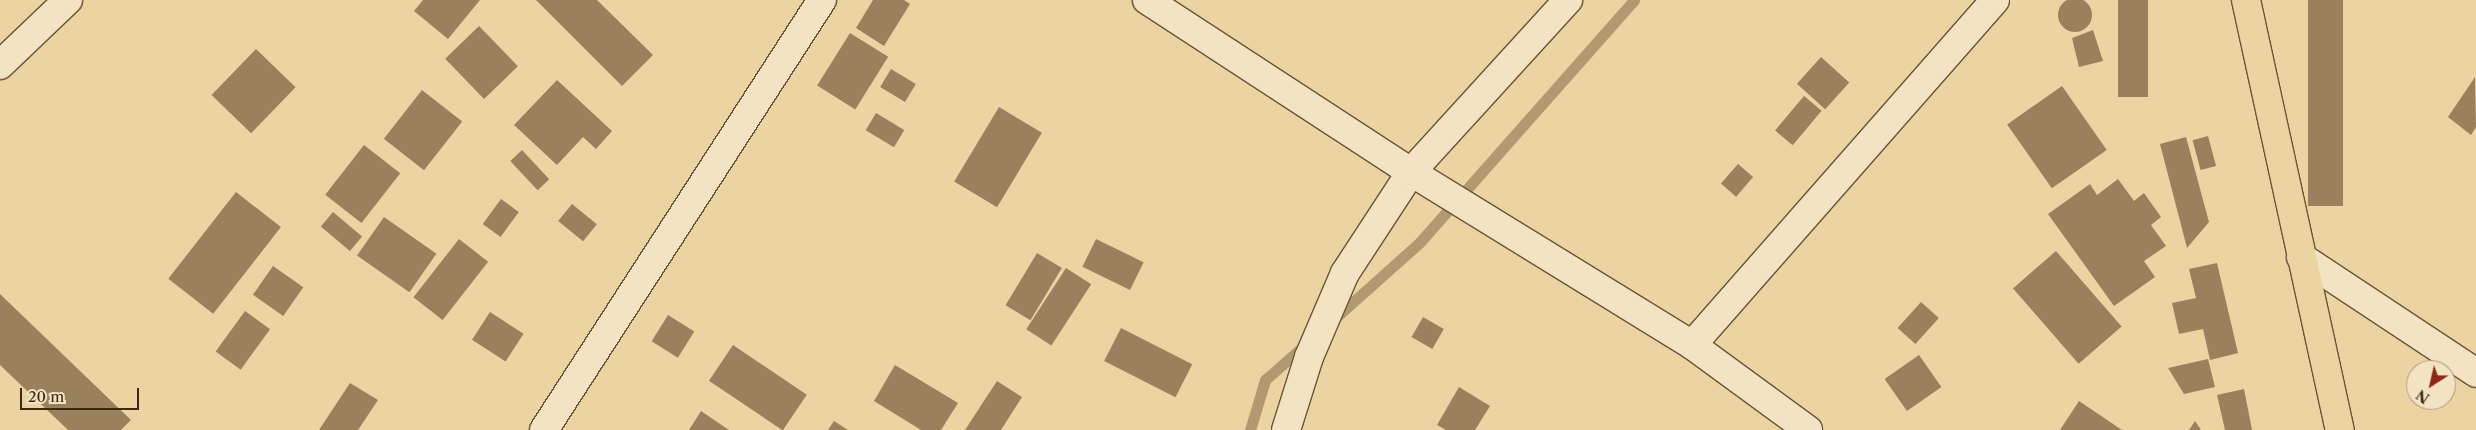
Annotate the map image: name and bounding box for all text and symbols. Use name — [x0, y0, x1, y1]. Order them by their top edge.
north arrow — [2406, 360, 2456, 410]
scale bar — [22, 378, 141, 410]
text: N — [2413, 386, 2433, 407]
text: 20 m — [28, 387, 64, 406]

